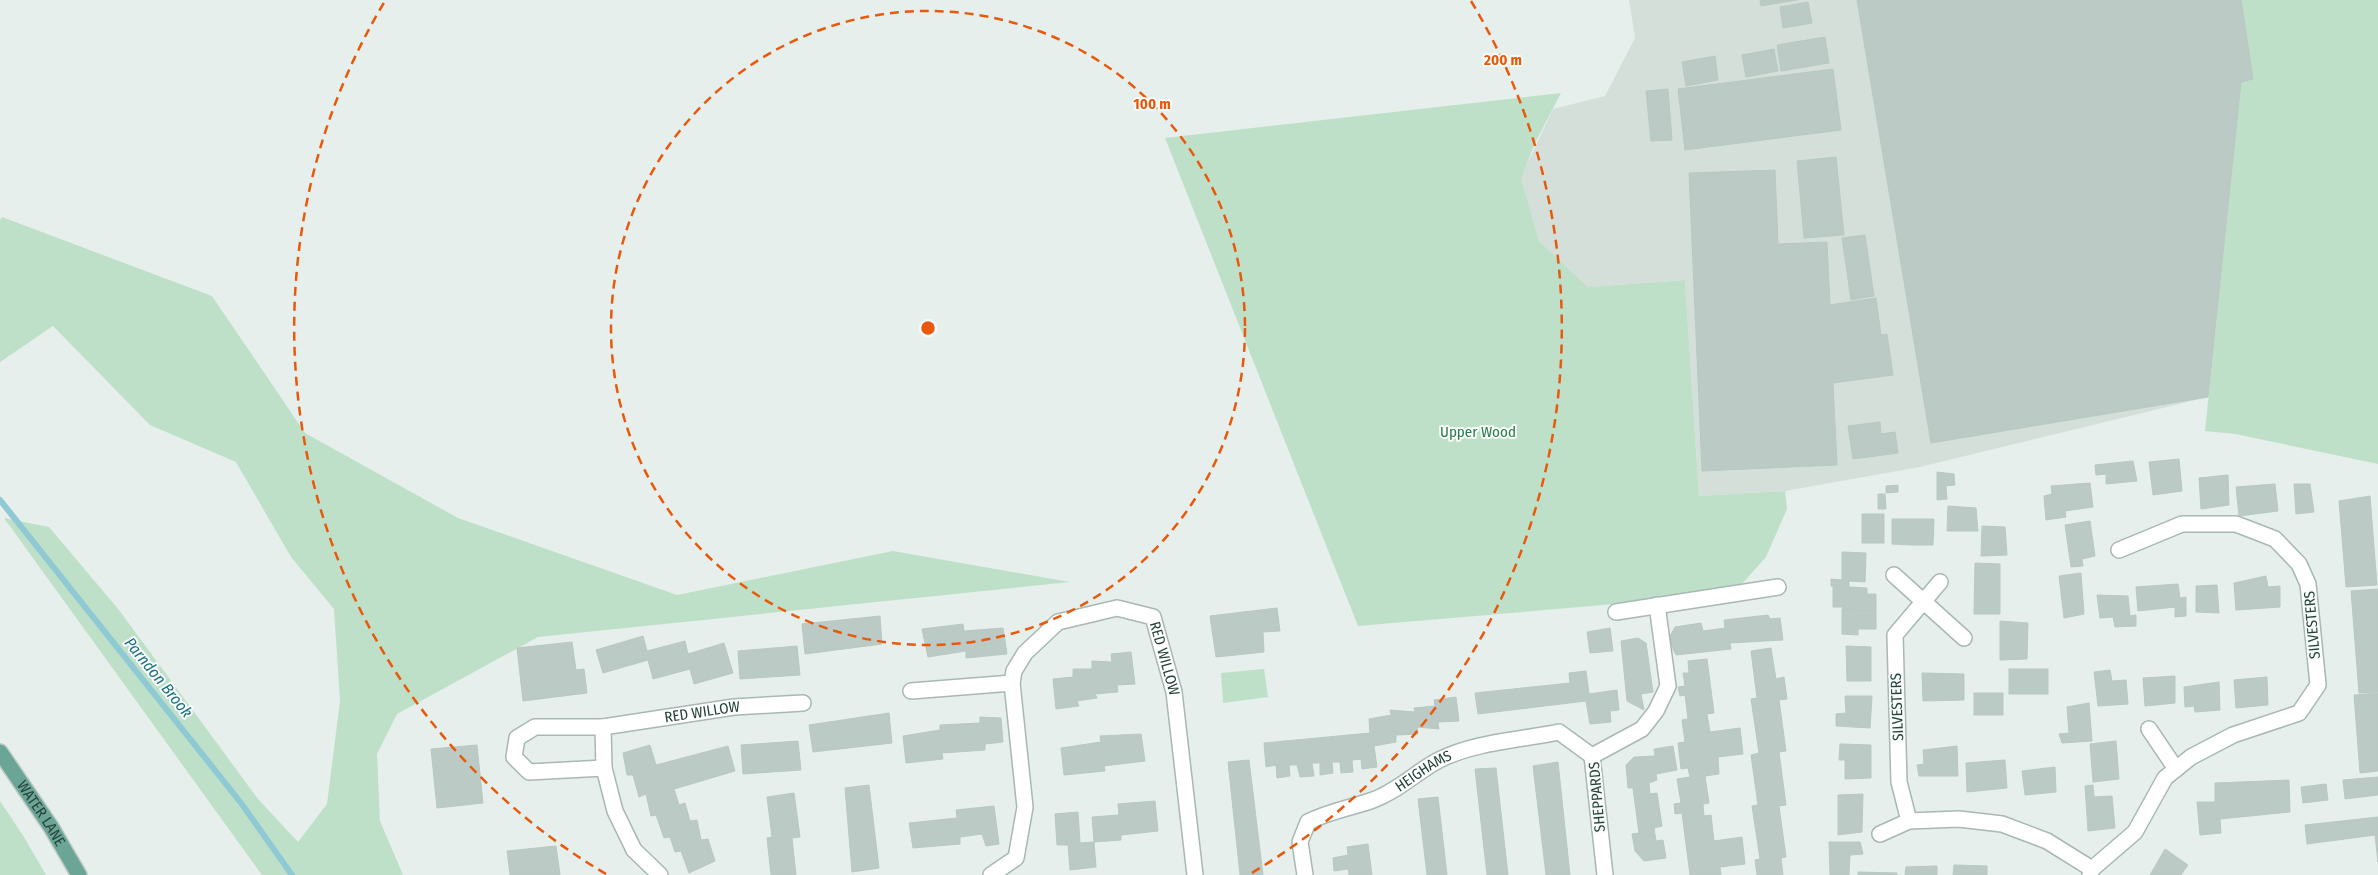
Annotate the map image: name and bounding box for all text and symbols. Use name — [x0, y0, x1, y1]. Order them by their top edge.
text: 200 m — [1483, 51, 1522, 69]
text: 100 m — [1133, 95, 1171, 113]
centre of rings — [919, 319, 937, 337]
park label: Upper Wood — [1440, 423, 1516, 441]
street label: SILVESTERS — [2300, 590, 2324, 660]
street label: RED WILLOW — [1146, 619, 1184, 697]
water label: Parndon Brook — [121, 633, 197, 721]
street label: SILVESTERS — [1887, 673, 1907, 741]
street label: RED WILLOW — [663, 698, 740, 727]
street label: HEIGHAMS — [1392, 746, 1454, 795]
street label: SHEPPARDS — [1585, 761, 1609, 833]
street label: WATER LANE — [13, 777, 69, 849]

